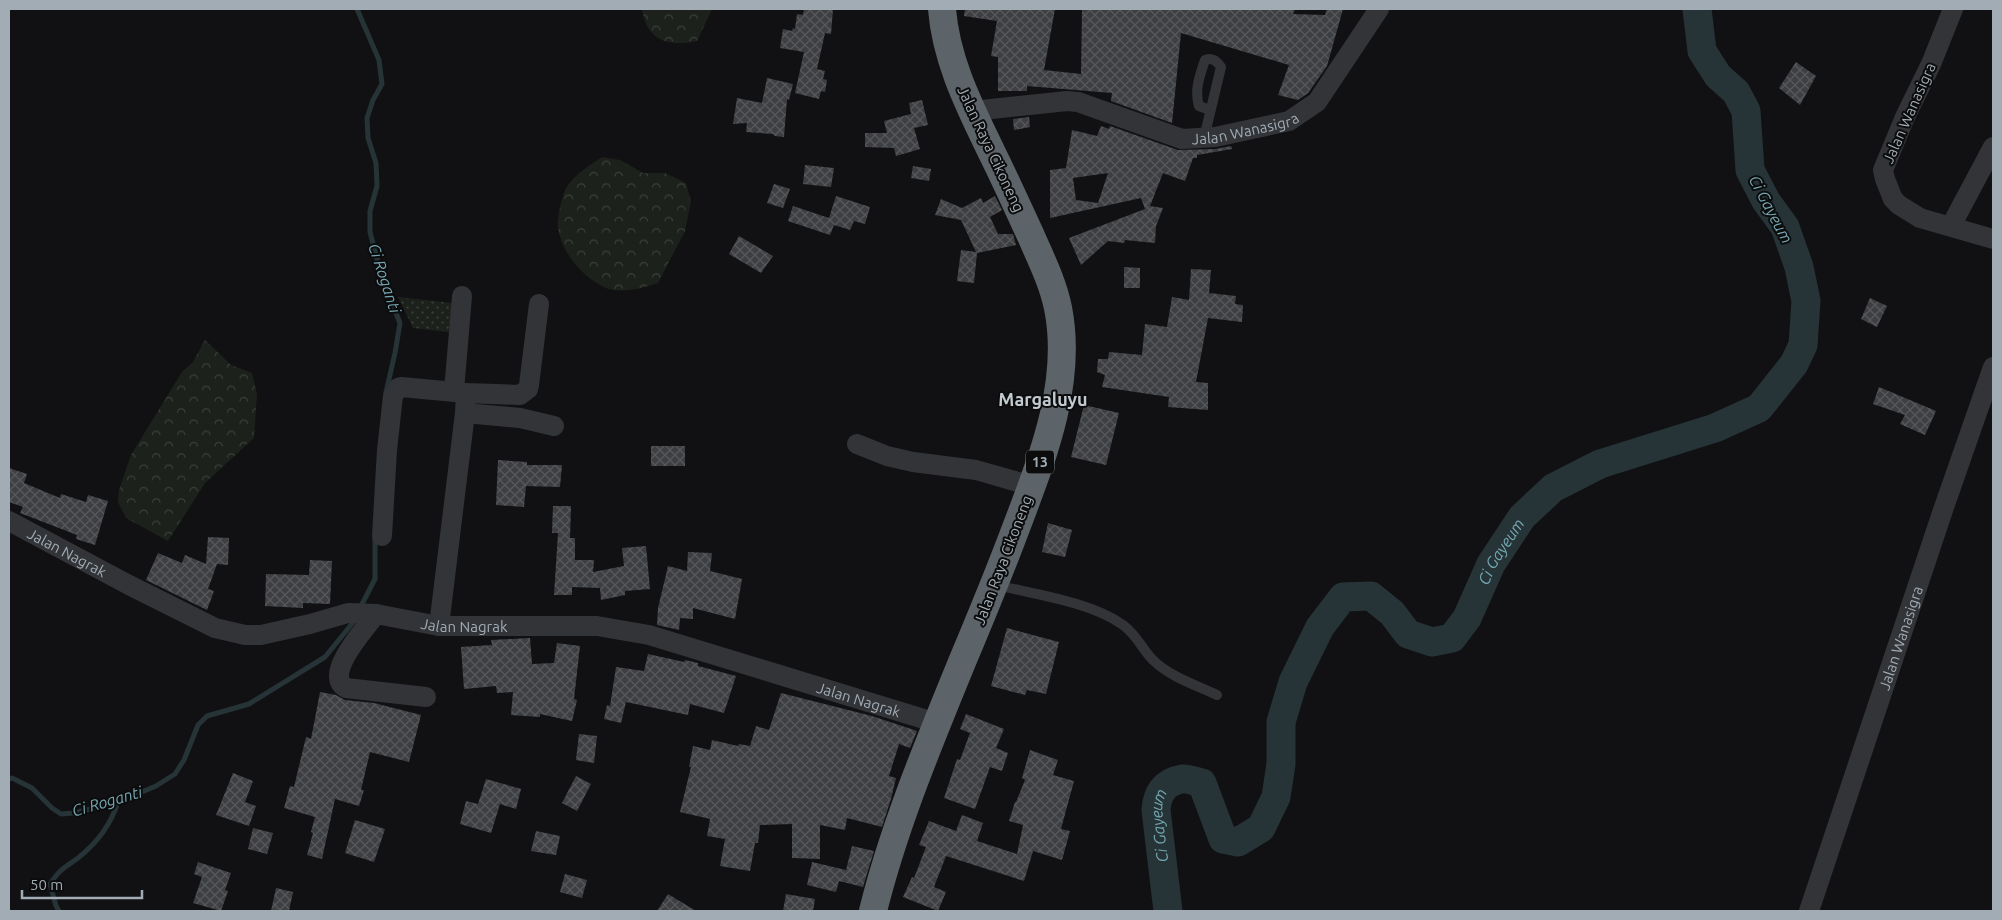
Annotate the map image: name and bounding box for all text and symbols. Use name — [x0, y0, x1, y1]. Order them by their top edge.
street label: Jalan Wanasigra — [1879, 60, 1939, 166]
street label: Jalan Raya Cikoneng — [954, 83, 1028, 215]
street label: Jalan Wanasigra — [1191, 109, 1302, 147]
water label: Ci Gayeum — [1746, 172, 1796, 246]
water label: Ci Roganti — [365, 241, 405, 316]
district label: Margaluyu — [998, 389, 1088, 409]
road number: 13 — [1026, 451, 1054, 474]
street label: Jalan Raya Cikoneng — [971, 493, 1035, 627]
water label: Ci Gayeum — [1474, 515, 1528, 587]
street label: Jalan Nagrak — [25, 524, 110, 580]
street label: Jalan Wanasigra — [1875, 584, 1926, 692]
street label: Jalan Nagrak — [419, 614, 508, 635]
street label: Jalan Nagrak — [815, 678, 903, 720]
water label: Ci Roganti — [70, 782, 145, 820]
water label: Ci Gayeum — [1147, 786, 1171, 864]
scale bar — [22, 868, 142, 900]
text: 50 m — [30, 876, 63, 893]

